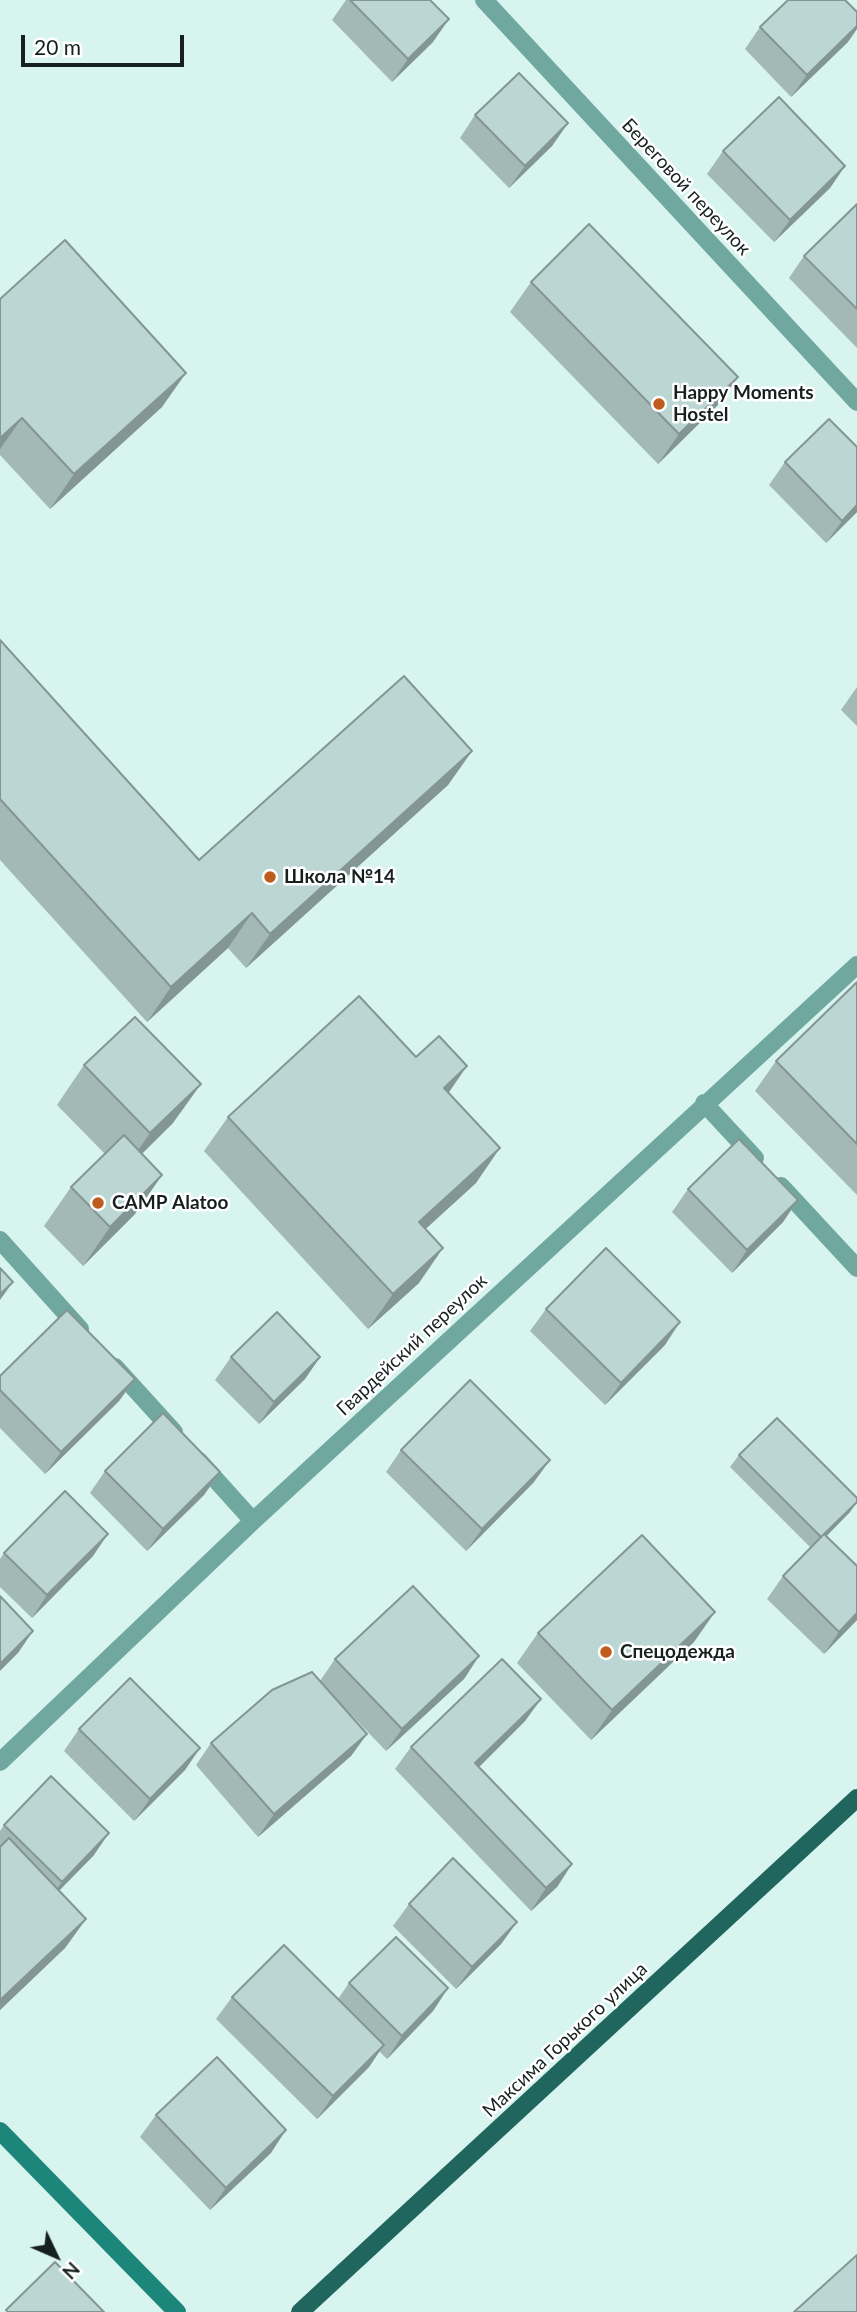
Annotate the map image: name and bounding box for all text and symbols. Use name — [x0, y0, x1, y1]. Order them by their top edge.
scale bar — [24, 21, 187, 65]
text: 20 m — [34, 34, 81, 59]
street label: Береговой переулок — [617, 114, 755, 260]
place label: Happy Moments Hostel — [673, 382, 814, 426]
marker: Happy Moments Hostel — [651, 396, 667, 412]
place label: Школа №14 — [284, 866, 395, 888]
marker: Школа №14 — [262, 869, 278, 885]
place label: CAMP Alatoo — [112, 1192, 228, 1214]
marker: CAMP Alatoo — [90, 1195, 106, 1211]
street label: Гвардейский переулок — [332, 1269, 492, 1421]
place label: Спецодежда — [620, 1641, 735, 1663]
marker: Спецодежда — [598, 1644, 614, 1660]
street label: Максима Горького улица — [478, 1958, 652, 2122]
north arrow — [21, 2221, 91, 2291]
text: N — [58, 2258, 85, 2284]

